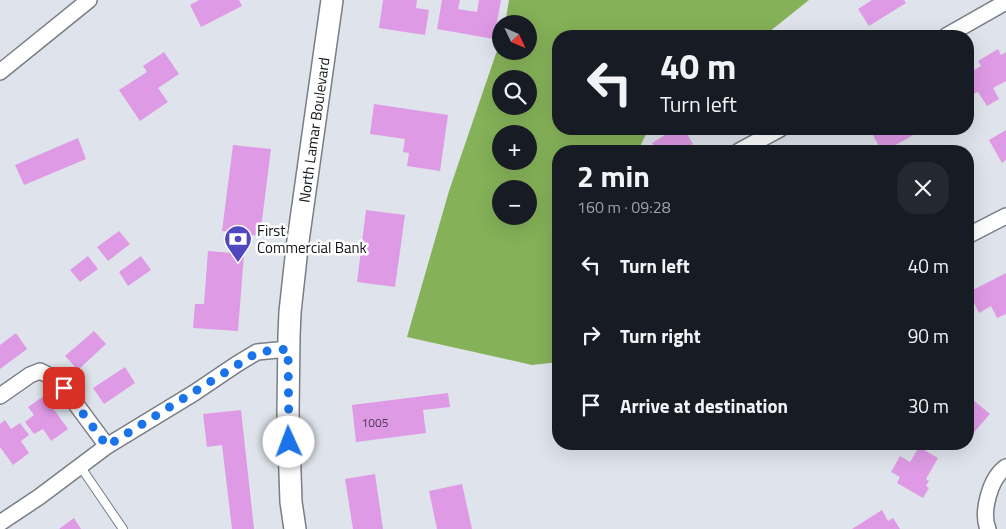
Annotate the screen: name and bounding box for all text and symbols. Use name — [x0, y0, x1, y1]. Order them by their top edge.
north arrow — [492, 15, 538, 60]
map controls — [492, 15, 537, 225]
text: 40 m — [660, 39, 736, 93]
icon: left — [577, 50, 642, 115]
street label: North Lamar Boulevard — [292, 56, 336, 204]
button: search — [492, 70, 537, 115]
text: Turn left — [660, 87, 737, 121]
button: + — [492, 125, 537, 170]
text: 2 min — [577, 153, 650, 199]
button: close — [897, 162, 949, 214]
button: − — [492, 180, 537, 225]
text: 160 m · 09:28 — [577, 195, 671, 219]
place label: First Commercial Bank — [257, 219, 367, 259]
bank icon: First Commercial Bank — [223, 224, 253, 263]
icon: left — [577, 251, 605, 279]
text: Turn left — [620, 251, 690, 280]
text: 40 m — [908, 251, 949, 280]
icon: right — [577, 321, 605, 349]
text: Turn right — [620, 321, 701, 350]
text: 90 m — [908, 321, 949, 350]
pin — [43, 367, 85, 409]
icon: arrive — [50, 374, 78, 402]
icon: arrive — [577, 391, 605, 419]
text: Arrive at destination — [620, 391, 788, 420]
text: 30 m — [908, 391, 949, 420]
house number: 1005 — [362, 413, 389, 432]
position arrow — [262, 415, 314, 467]

